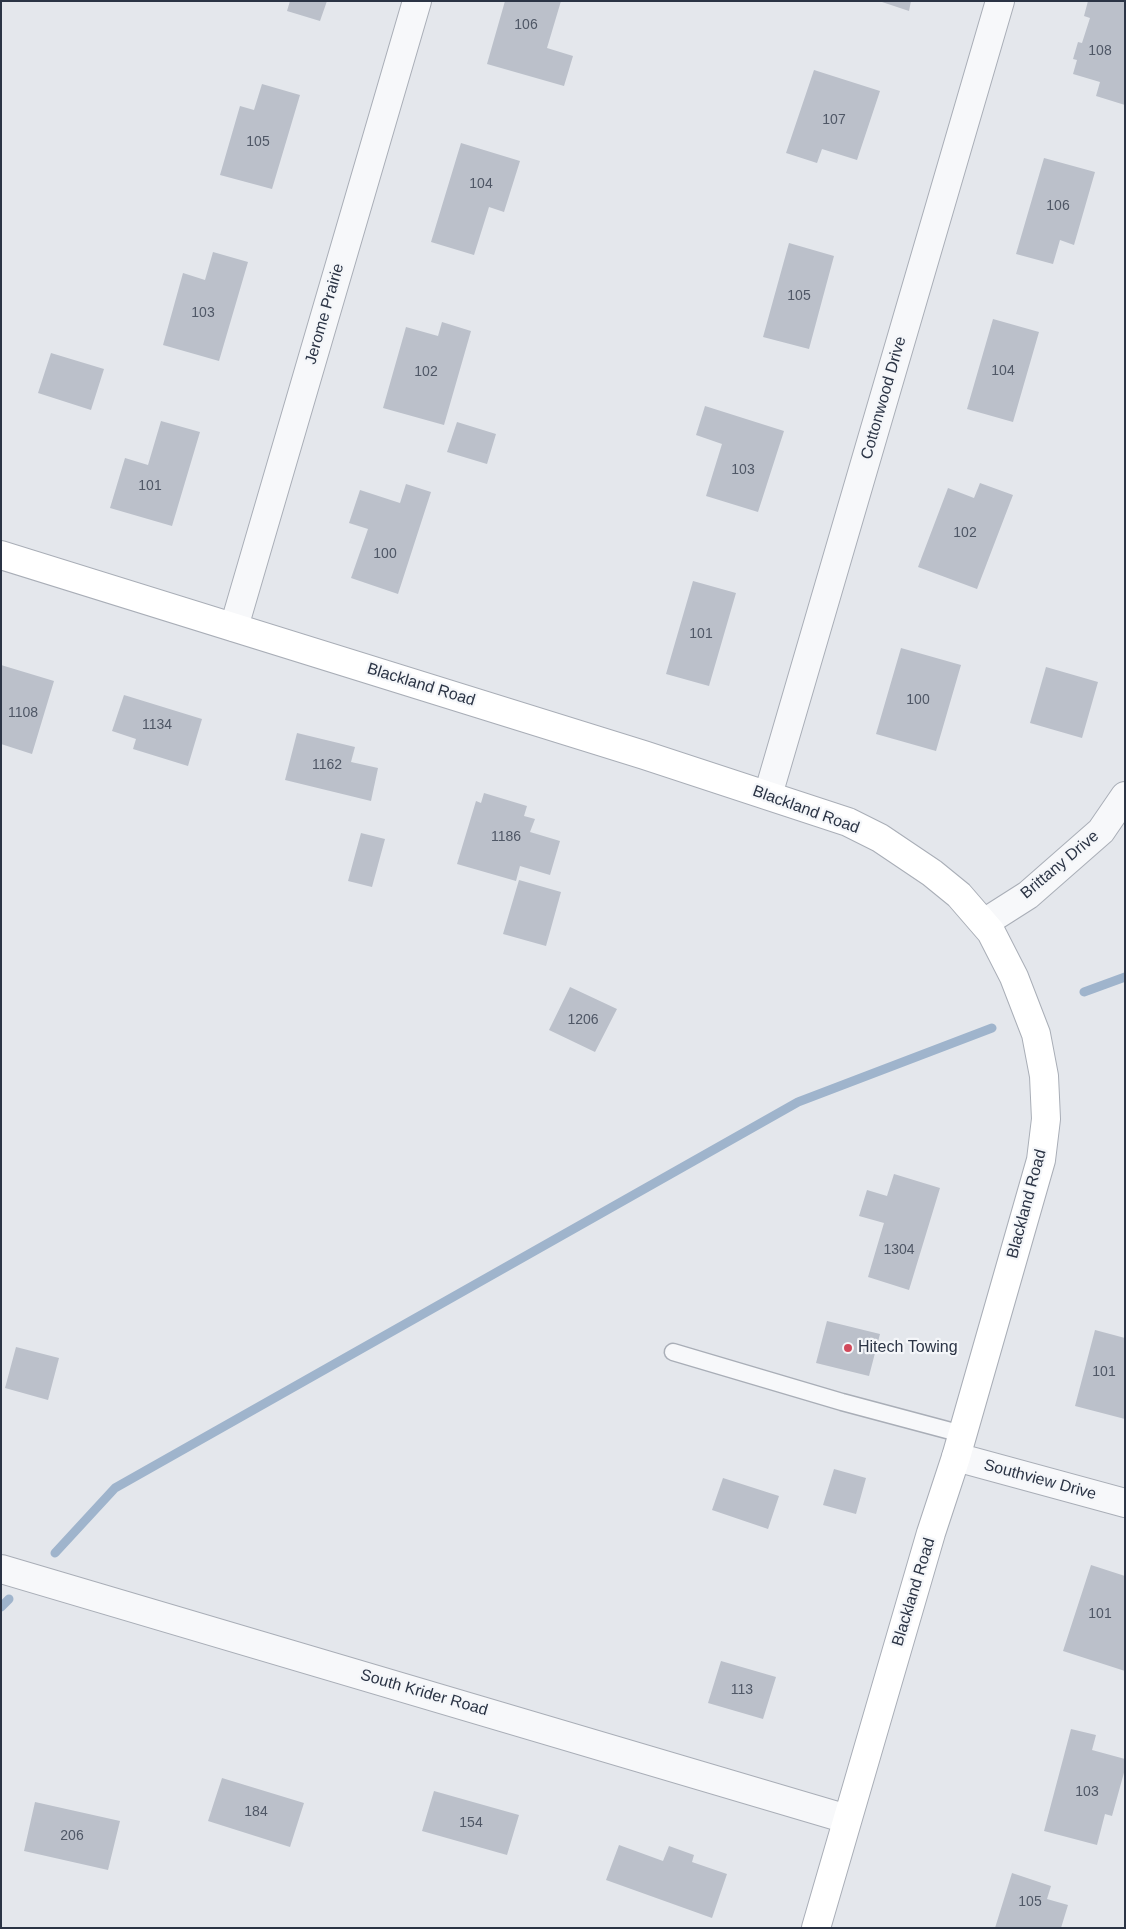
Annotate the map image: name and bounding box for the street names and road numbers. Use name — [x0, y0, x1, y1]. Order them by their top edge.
street label: Jerome Prairie — [301, 261, 349, 367]
street label: Cottonwood Drive — [857, 334, 911, 462]
street label: Blackland Road — [365, 659, 477, 711]
street label: Blackland Road — [750, 782, 862, 838]
street label: Brittany Drive — [1017, 827, 1103, 903]
street label: Blackland Road — [1003, 1147, 1051, 1261]
street label: Southview Drive — [982, 1456, 1098, 1504]
street label: Blackland Road — [888, 1536, 940, 1648]
street label: South Krider Road — [358, 1666, 490, 1720]

